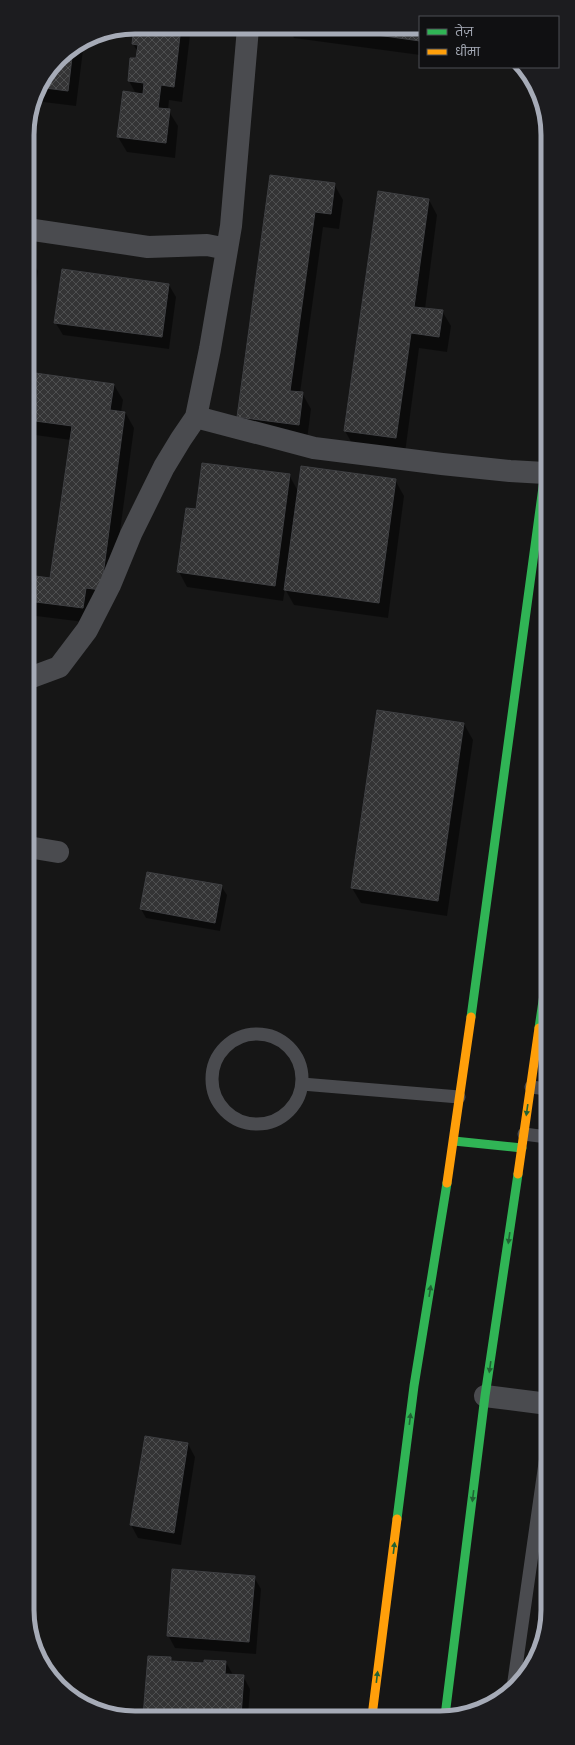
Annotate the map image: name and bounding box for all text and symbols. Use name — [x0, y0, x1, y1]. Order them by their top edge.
legend — [419, 16, 559, 68]
text: तेज़ — [454, 23, 474, 40]
text: धीमा — [455, 43, 481, 60]
one-way arrow — [524, 1103, 530, 1116]
one-way arrow — [506, 1232, 512, 1244]
one-way arrow — [427, 1285, 433, 1297]
one-way arrow — [487, 1361, 493, 1373]
one-way arrow — [407, 1413, 413, 1425]
one-way arrow — [470, 1490, 476, 1502]
one-way arrow — [391, 1542, 397, 1554]
one-way arrow — [374, 1671, 380, 1683]

